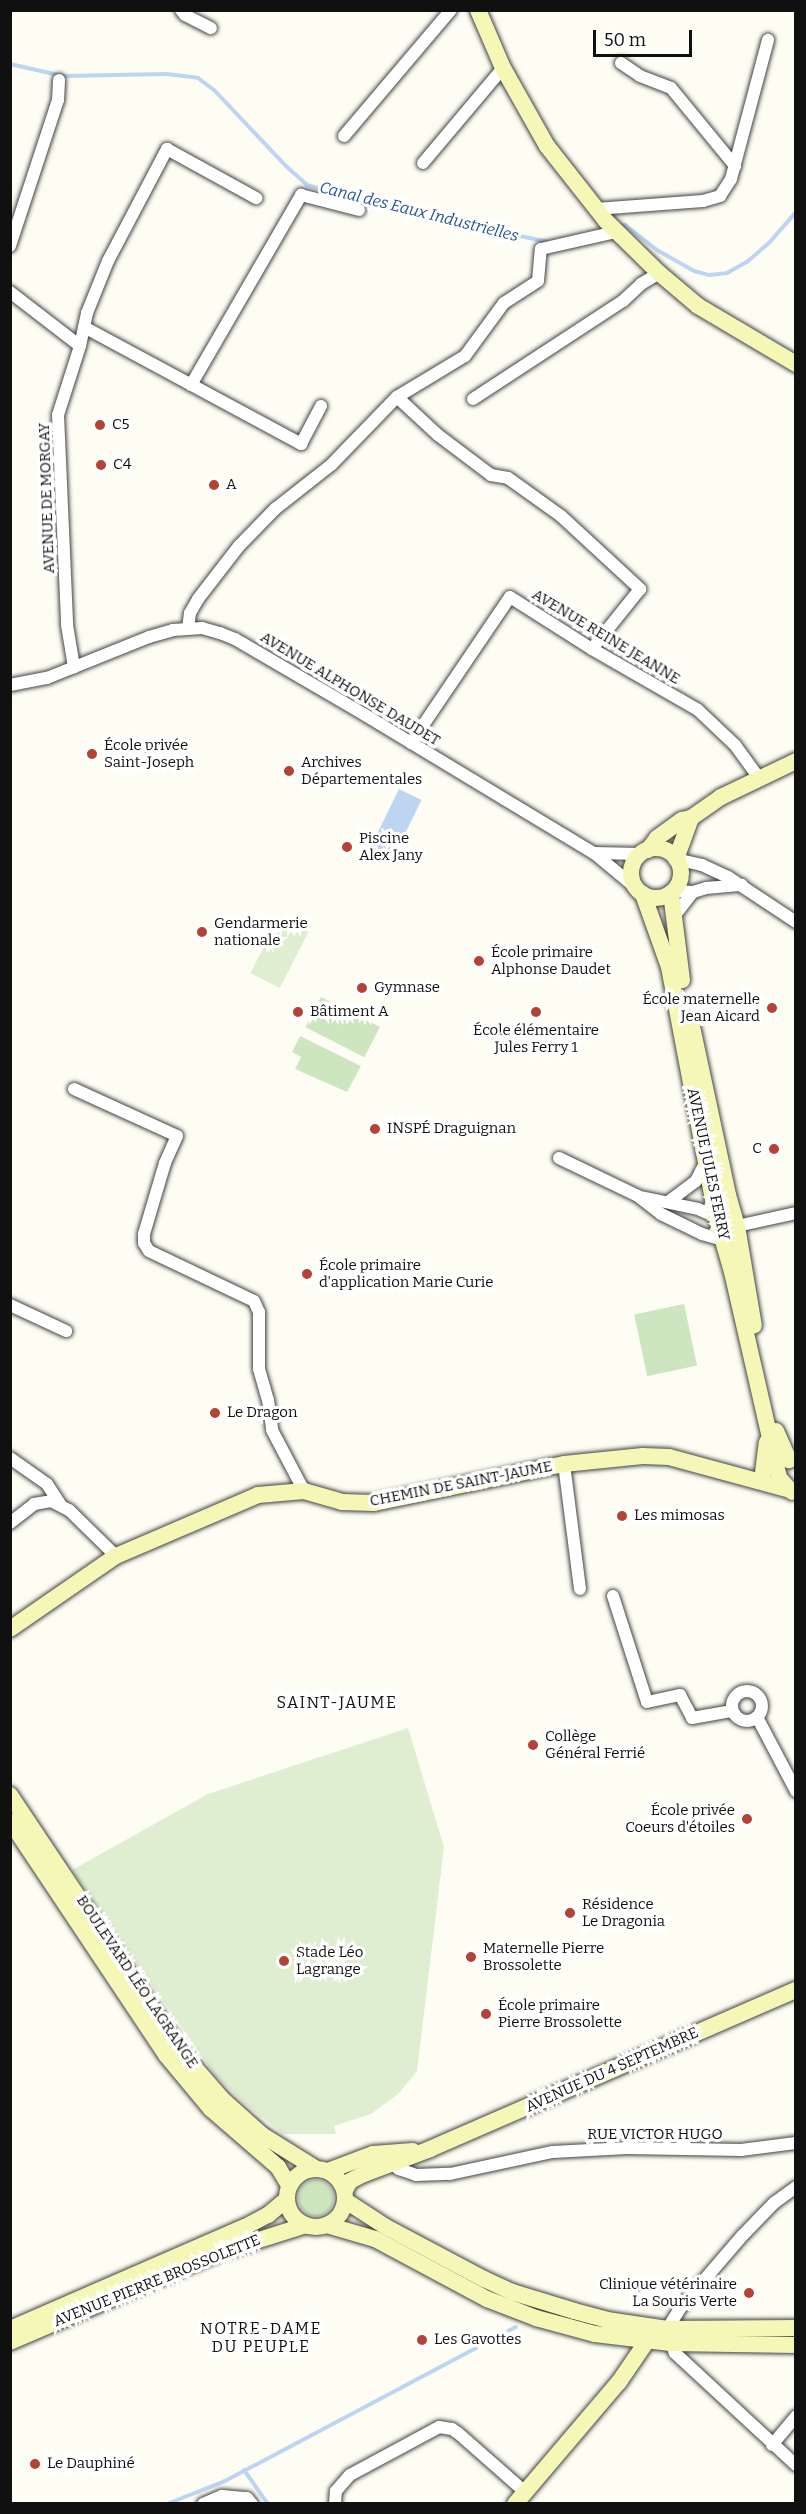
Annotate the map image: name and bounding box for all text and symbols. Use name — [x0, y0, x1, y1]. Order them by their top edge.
scale bar — [596, 18, 695, 56]
text: 50 m — [604, 29, 646, 51]
water label: Canal des Eaux Industrielles — [317, 178, 521, 246]
place label: C5 — [112, 416, 129, 434]
marker: C5 — [93, 418, 107, 432]
street label: AVENUE DE MORGAY — [35, 422, 59, 574]
place label: C4 — [113, 456, 131, 474]
marker: C4 — [94, 458, 108, 472]
place label: A — [226, 476, 237, 494]
marker: A — [207, 478, 221, 492]
street label: AVENUE REINE JEANNE — [529, 586, 683, 688]
street label: AVENUE ALPHONSE DAUDET — [257, 628, 443, 750]
place label: École privée Saint-Joseph — [104, 736, 194, 771]
marker: École privée Saint-Joseph — [85, 747, 99, 761]
place label: Archives Départementales — [301, 753, 422, 788]
marker: Archives Départementales — [282, 764, 296, 778]
place label: Piscine Alex Jany — [359, 829, 423, 864]
marker: Piscine Alex Jany — [340, 840, 354, 854]
place label: Gendarmerie nationale — [214, 914, 308, 949]
marker: Gendarmerie nationale — [195, 925, 209, 939]
place label: École primaire Alphonse Daudet — [491, 943, 611, 978]
marker: École primaire Alphonse Daudet — [472, 954, 486, 968]
place label: Gymnase — [374, 979, 440, 997]
marker: Gymnase — [355, 981, 369, 995]
place label: École maternelle Jean Aicard — [642, 990, 760, 1025]
marker: École maternelle Jean Aicard — [765, 1001, 779, 1015]
place label: Bâtiment A — [310, 1003, 389, 1021]
marker: Bâtiment A — [291, 1005, 305, 1019]
marker: École élémentaire Jules Ferry 1 — [529, 1005, 543, 1019]
place label: École élémentaire Jules Ferry 1 — [473, 1021, 599, 1056]
street label: AVENUE JULES FERRY — [683, 1086, 733, 1242]
place label: INSPÉ Draguignan — [387, 1120, 516, 1138]
marker: INSPÉ Draguignan — [368, 1122, 382, 1136]
place label: C — [752, 1140, 762, 1158]
marker: C — [767, 1142, 781, 1156]
place label: École primaire d'application Marie Curie — [319, 1256, 493, 1291]
marker: École primaire d'application Marie Curie — [300, 1267, 314, 1281]
place label: Le Dragon — [227, 1404, 297, 1422]
marker: Le Dragon — [208, 1406, 222, 1420]
street label: CHEMIN DE SAINT-JAUME — [368, 1457, 554, 1511]
place label: Les mimosas — [634, 1507, 725, 1525]
marker: Les mimosas — [615, 1509, 629, 1523]
district label: SAINT-JAUME — [277, 1693, 397, 1713]
place label: Collège Général Ferrié — [545, 1727, 645, 1762]
marker: Collège Général Ferrié — [526, 1738, 540, 1752]
place label: École privée Coeurs d'étoiles — [625, 1801, 735, 1836]
marker: École privée Coeurs d'étoiles — [740, 1812, 754, 1826]
street label: BOULEVARD LÉO LAGRANGE — [72, 1892, 202, 2072]
place label: Résidence Le Dragonia — [582, 1895, 665, 1930]
marker: Résidence Le Dragonia — [563, 1906, 577, 1920]
place label: Maternelle Pierre Brossolette — [483, 1939, 604, 1974]
place label: Stade Léo Lagrange — [296, 1943, 363, 1978]
marker: Maternelle Pierre Brossolette — [464, 1950, 478, 1964]
marker: Stade Léo Lagrange — [277, 1954, 291, 1968]
place label: École primaire Pierre Brossolette — [498, 1996, 622, 2031]
marker: École primaire Pierre Brossolette — [479, 2007, 493, 2021]
street label: AVENUE DU 4 SEPTEMBRE — [523, 2024, 701, 2116]
street label: RUE VICTOR HUGO — [587, 2126, 723, 2144]
street label: AVENUE PIERRE BROSSOLETTE — [51, 2231, 263, 2331]
place label: Clinique vétérinaire La Souris Verte — [599, 2275, 737, 2310]
marker: Clinique vétérinaire La Souris Verte — [742, 2286, 756, 2300]
district label: NOTRE-DAME DU PEUPLE — [200, 2319, 322, 2357]
place label: Les Gavottes — [434, 2331, 521, 2349]
marker: Les Gavottes — [415, 2333, 429, 2347]
place label: Le Dauphiné — [47, 2455, 135, 2473]
marker: Le Dauphiné — [28, 2457, 42, 2471]

